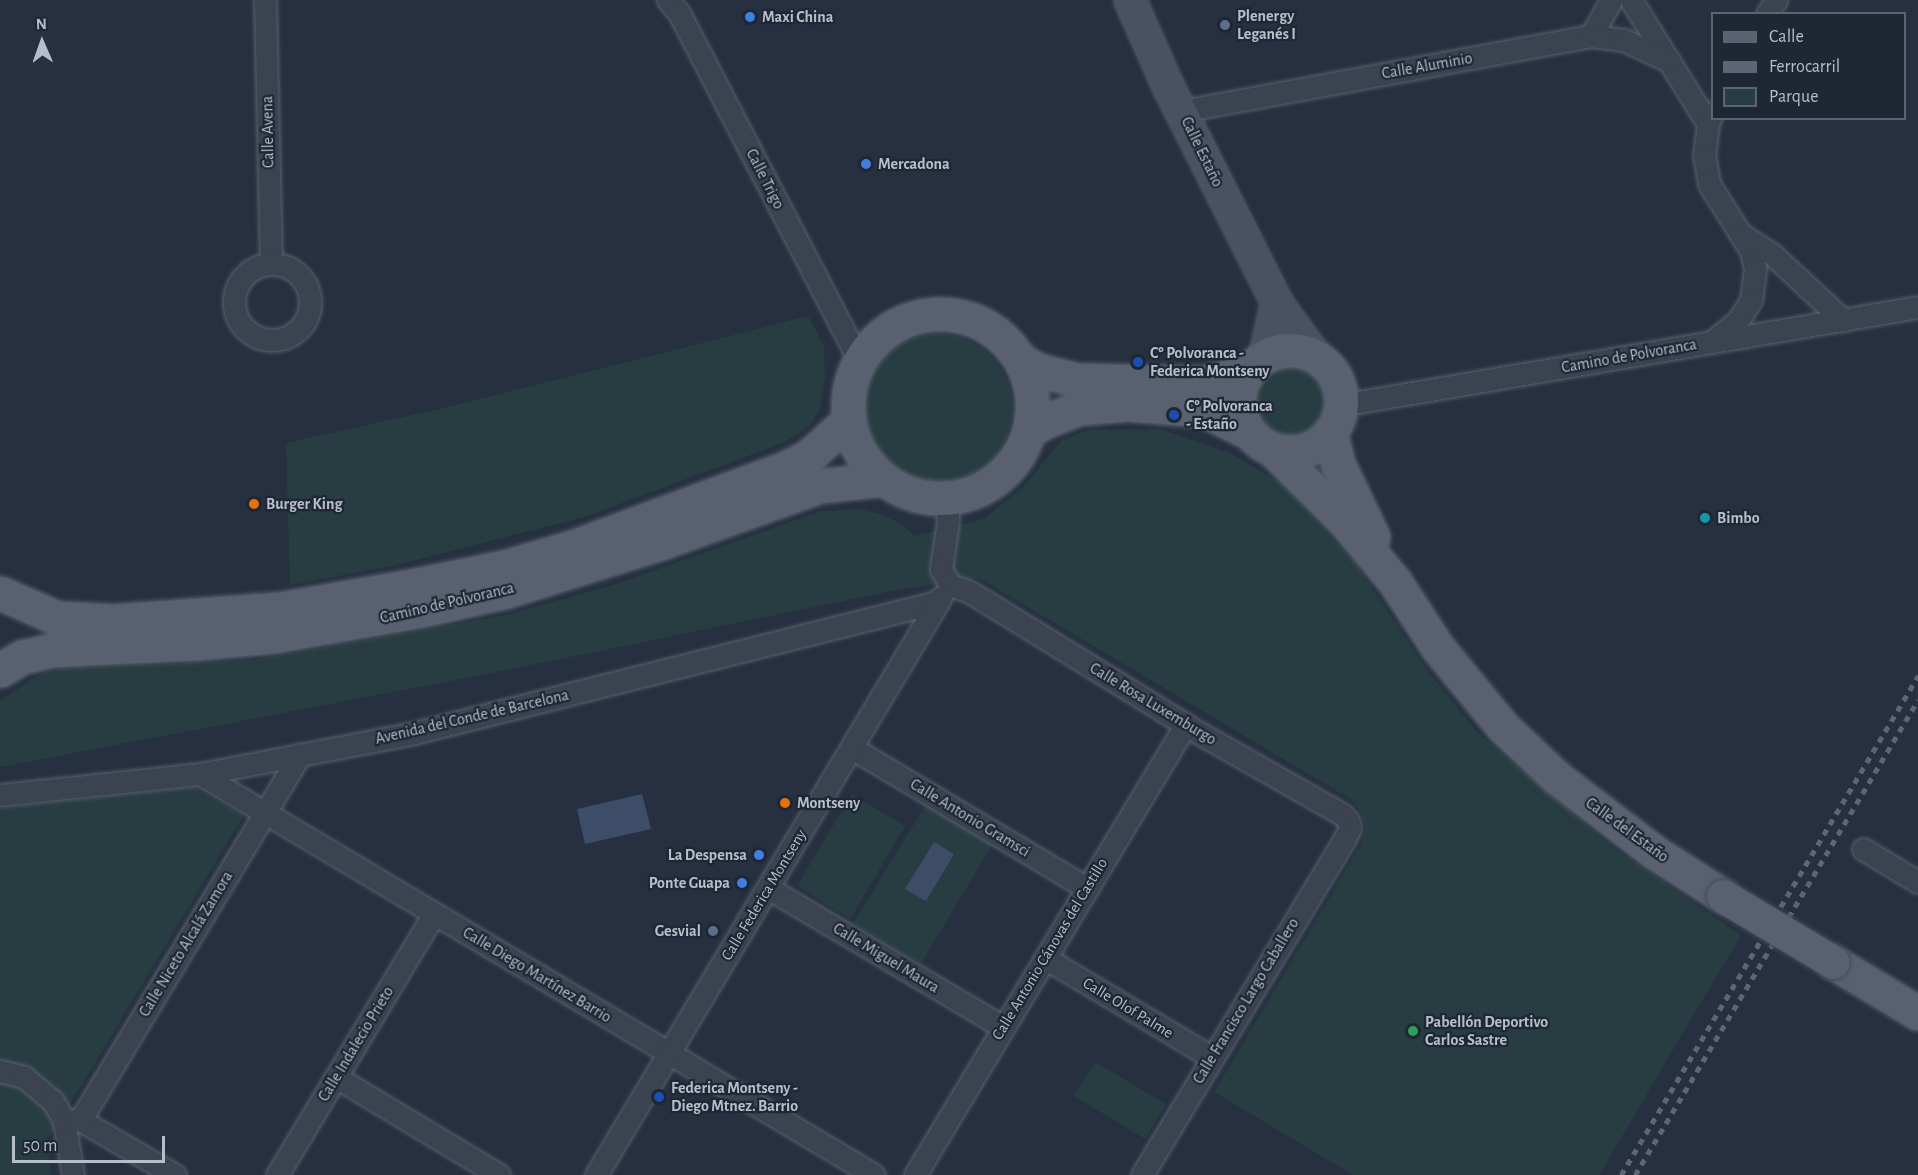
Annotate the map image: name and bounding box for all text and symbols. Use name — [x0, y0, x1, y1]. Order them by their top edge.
place label: Plenergy Leganés I — [1237, 6, 1296, 44]
place label: Maxi China — [762, 7, 833, 27]
marker: Maxi China — [743, 10, 757, 24]
north arrow — [12, 12, 72, 72]
legend — [1711, 12, 1906, 120]
text: N — [36, 16, 47, 32]
marker: Plenergy Leganés I — [1218, 18, 1232, 32]
text: Calle — [1769, 28, 1804, 46]
street label: Calle Aluminio — [1380, 49, 1474, 83]
text: Ferrocarril — [1769, 58, 1840, 76]
text: Parque — [1769, 88, 1818, 106]
street label: Calle Avena — [258, 96, 278, 168]
street label: Calle Estaño — [1177, 114, 1227, 190]
street label: Calle Trigo — [742, 146, 788, 212]
place label: Mercadona — [878, 154, 950, 174]
marker: Mercadona — [859, 157, 873, 171]
street label: Camino de Polvoranca — [1560, 335, 1698, 377]
place label: Cº Polvoranca - Federica Montseny — [1150, 343, 1270, 381]
marker: Cº Polvoranca - Federica Montseny — [1131, 355, 1145, 369]
place label: Cº Polvoranca - Estaño — [1186, 396, 1273, 434]
marker: Cº Polvoranca - Estaño — [1167, 408, 1181, 422]
place label: Burger King — [266, 494, 342, 514]
marker: Burger King — [247, 497, 261, 511]
place label: Bimbo — [1717, 508, 1760, 528]
marker: Bimbo — [1698, 511, 1712, 525]
street label: Camino de Polvoranca — [378, 578, 516, 628]
street label: Calle Rosa Luxemburgo — [1086, 659, 1220, 749]
street label: Avenida del Conde de Barcelona — [373, 685, 571, 749]
street label: Calle Antonio Gramsci — [907, 775, 1033, 861]
place label: Montseny — [797, 793, 860, 813]
street label: Calle del Estaño — [1582, 793, 1672, 867]
marker: Montseny — [778, 796, 792, 810]
street label: Calle Federica Montseny — [717, 826, 811, 964]
place label: La Despensa — [668, 845, 747, 865]
marker: La Despensa — [752, 848, 766, 862]
street label: Calle Antonio Cánovas del Castillo — [988, 855, 1112, 1043]
street label: Calle Niceto Alcalá Zamora — [135, 868, 237, 1020]
place label: Ponte Guapa — [649, 873, 730, 893]
marker: Ponte Guapa — [735, 876, 749, 890]
street label: Calle Francisco Largo Caballero — [1189, 915, 1303, 1087]
street label: Calle Miguel Maura — [830, 919, 942, 997]
place label: Gesvial — [655, 921, 701, 941]
street label: Calle Diego Martínez Barrio — [459, 923, 615, 1027]
marker: Gesvial — [706, 924, 720, 938]
street label: Calle Olof Palme — [1079, 973, 1177, 1043]
street label: Calle Indalecio Prieto — [314, 983, 398, 1105]
place label: Pabellón Deportivo Carlos Sastre — [1425, 1012, 1548, 1050]
marker: Pabellón Deportivo Carlos Sastre — [1406, 1024, 1420, 1038]
place label: Federica Montseny - Diego Mtnez. Barrio — [671, 1078, 798, 1116]
marker: Federica Montseny - Diego Mtnez. Barrio — [652, 1090, 666, 1104]
scale bar — [15, 1124, 168, 1162]
text: 50 m — [23, 1137, 57, 1155]

